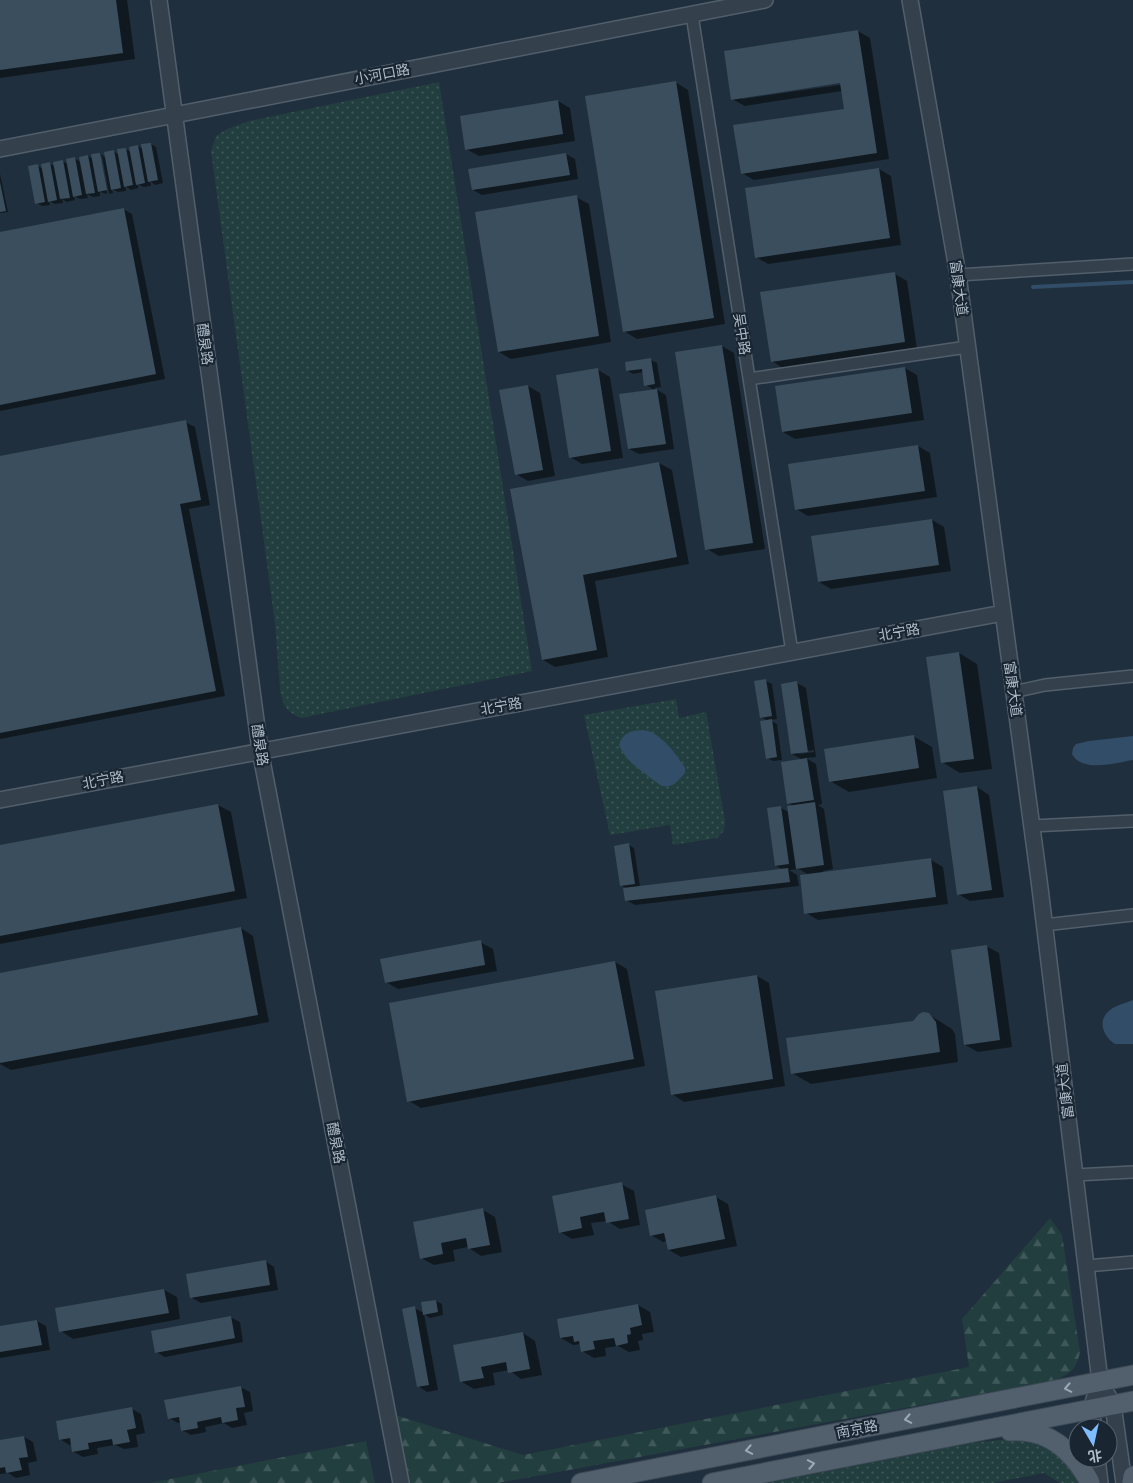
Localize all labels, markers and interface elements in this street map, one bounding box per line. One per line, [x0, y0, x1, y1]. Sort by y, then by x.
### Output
street label: 小河口路 [353, 61, 411, 88]
street label: 富康大道 [946, 259, 971, 317]
street label: 吴中路 [730, 312, 753, 356]
street label: 醴泉路 [193, 322, 216, 366]
street label: 北宁路 [877, 620, 921, 645]
street label: 富康大道 [1000, 660, 1025, 718]
street label: 北宁路 [479, 694, 523, 719]
street label: 醴泉路 [248, 723, 271, 767]
street label: 北宁路 [81, 768, 125, 793]
street label: 富康大道 [1054, 1062, 1077, 1120]
street label: 醴泉路 [323, 1121, 348, 1165]
one-way arrow [1063, 1382, 1072, 1392]
one-way arrow [904, 1413, 913, 1424]
street label: 南京路 [835, 1417, 879, 1442]
north arrow [1068, 1418, 1118, 1468]
one-way arrow [745, 1444, 753, 1455]
text: 北 [1087, 1446, 1103, 1465]
one-way arrow [807, 1459, 816, 1469]

